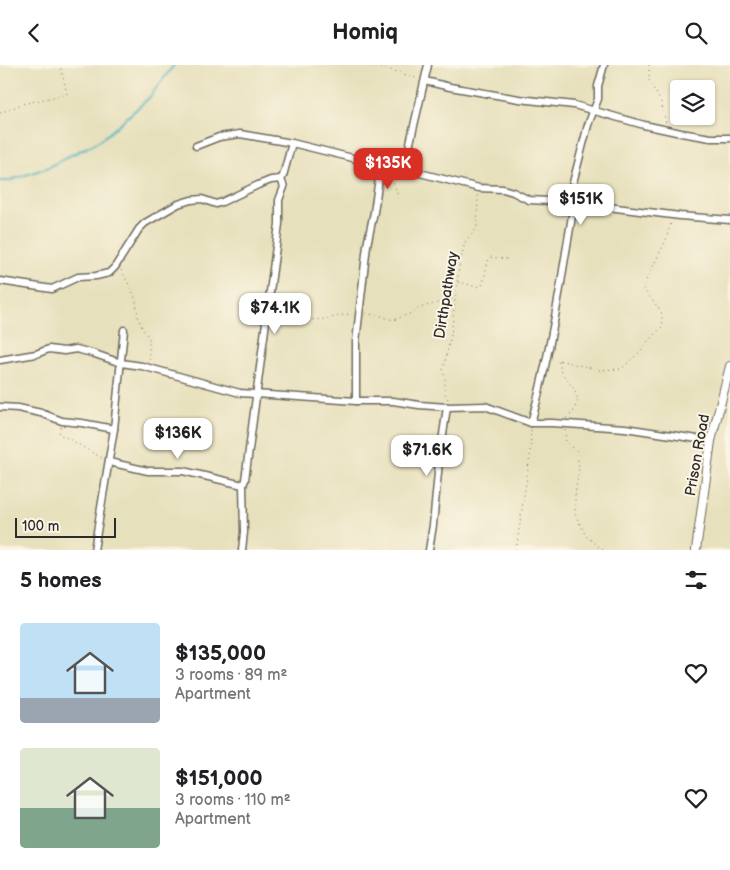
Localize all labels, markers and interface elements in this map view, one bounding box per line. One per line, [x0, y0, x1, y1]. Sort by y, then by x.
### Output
icon: back [20, 19, 48, 47]
text: Homiq [332, 19, 398, 46]
icon: search [682, 19, 710, 47]
map controls [670, 80, 715, 125]
button: layers [670, 80, 715, 125]
pin: $135K [353, 147, 423, 190]
text: $135K [365, 154, 411, 173]
pin: $151K [546, 184, 616, 226]
text: $151K [559, 190, 603, 209]
street label: Dirthpathway [430, 250, 463, 340]
pin: $74.1K [234, 293, 316, 335]
text: $74.1K [250, 299, 300, 318]
street label: Prison Road [681, 413, 714, 498]
pin: $136K [143, 417, 213, 460]
text: $136K [154, 424, 202, 443]
pin: $71.6K [386, 435, 468, 477]
text: $71.6K [402, 441, 452, 460]
scale bar [15, 515, 116, 538]
text: 100 m [22, 518, 59, 535]
icon: filters [682, 566, 710, 594]
text: 5 homes [20, 568, 102, 593]
text: $135,000 [175, 641, 266, 666]
icon: home [60, 643, 120, 703]
icon: heart [682, 659, 710, 687]
text: 3 rooms · 89 m² [175, 666, 287, 685]
text: Apartment [175, 685, 251, 704]
text: $151,000 [175, 766, 263, 791]
icon: home [60, 768, 120, 828]
icon: heart [682, 784, 710, 812]
text: 3 rooms · 110 m² [175, 791, 291, 810]
text: Apartment [175, 810, 251, 829]

